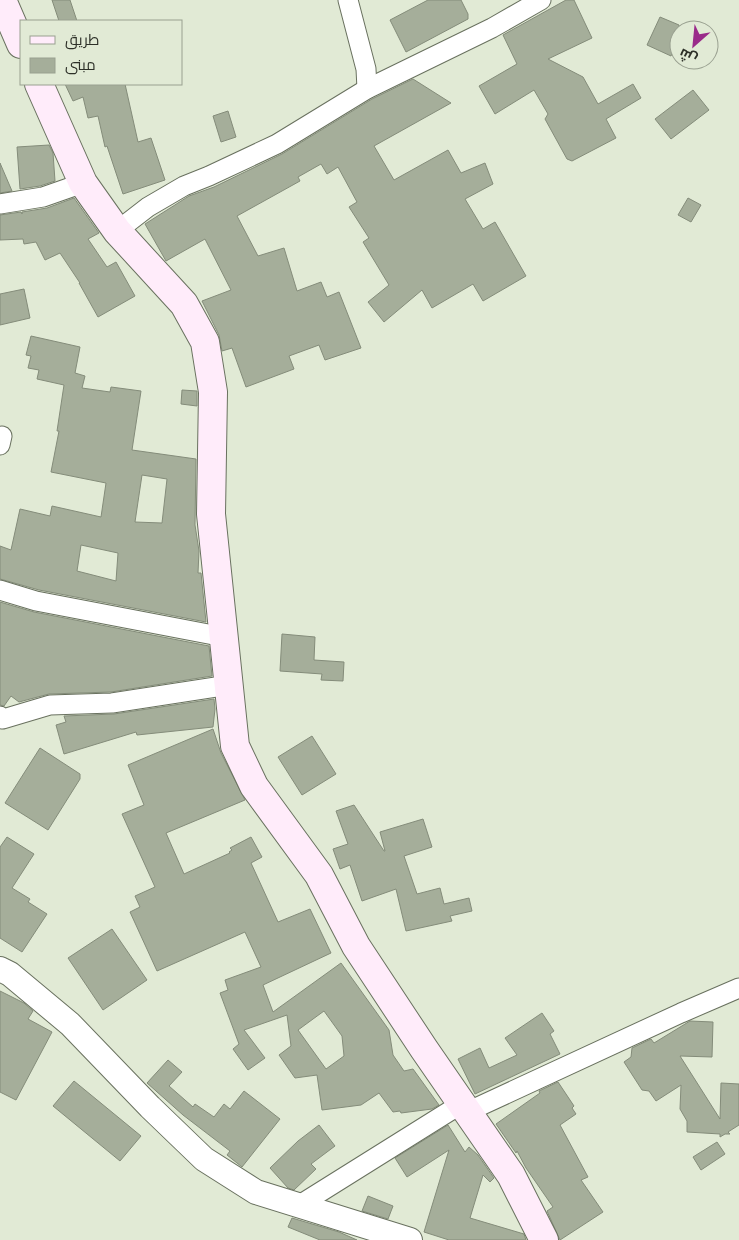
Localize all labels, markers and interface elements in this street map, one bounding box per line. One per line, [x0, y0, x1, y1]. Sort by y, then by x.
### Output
legend [20, 20, 182, 85]
north arrow [669, 20, 719, 70]
text: طريق [65, 30, 99, 50]
text: ش [676, 44, 700, 69]
text: مبنى [65, 55, 96, 75]

